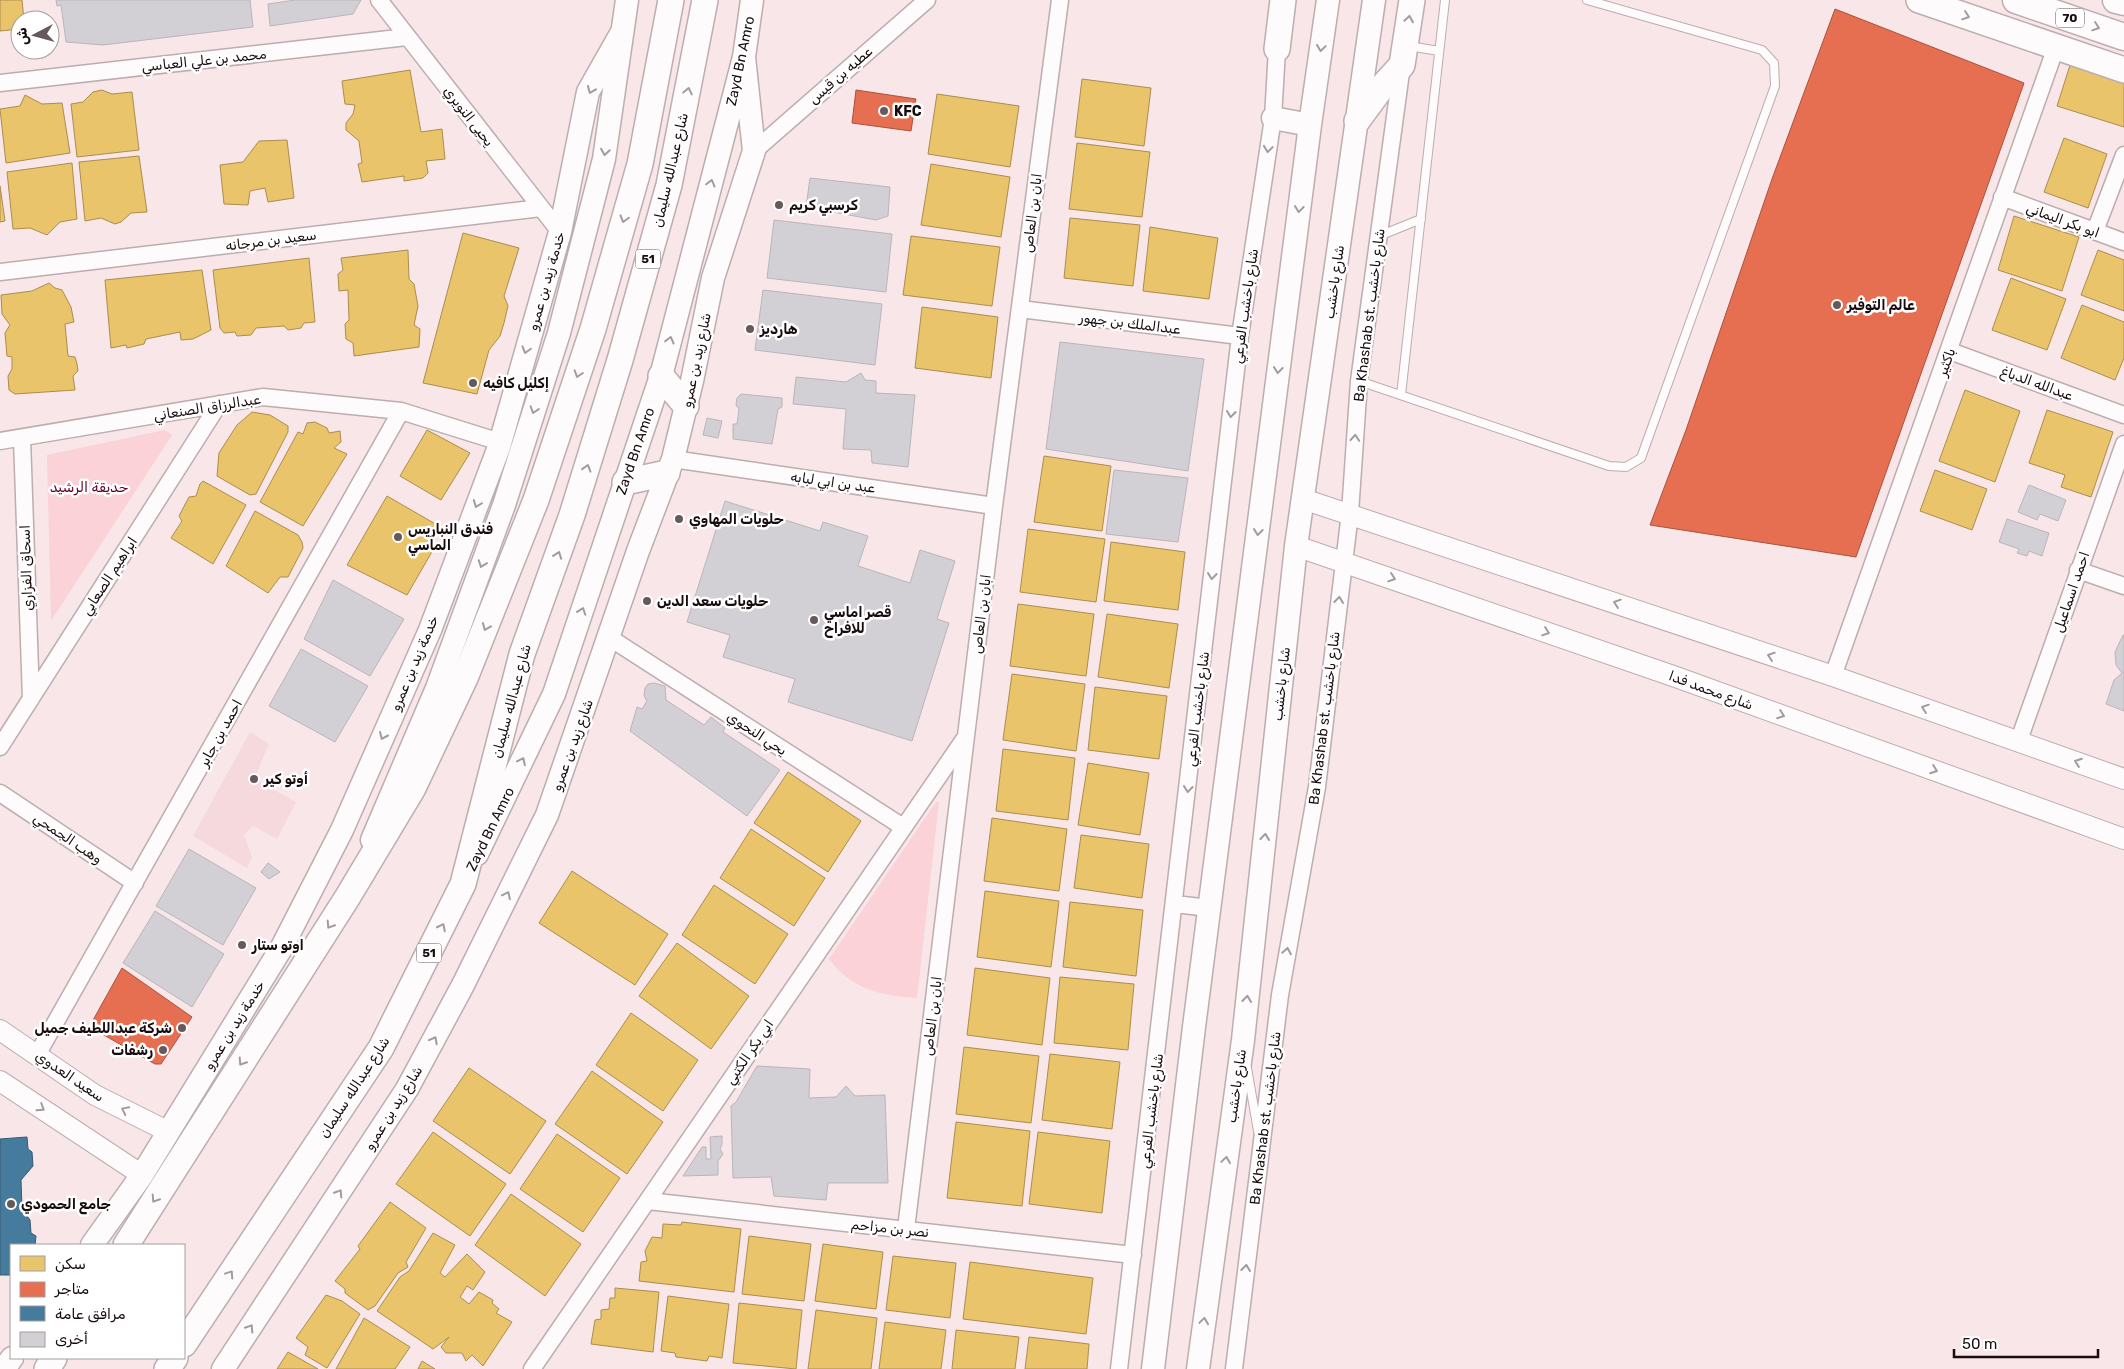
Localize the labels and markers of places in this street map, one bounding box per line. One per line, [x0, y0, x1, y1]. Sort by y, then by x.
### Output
place label: KFC [894, 103, 922, 120]
marker: KFC [878, 105, 890, 117]
place label: كرسبي كريم [789, 197, 858, 216]
marker: كرسبي كريم [773, 199, 785, 211]
place label: عالم التوفير [1846, 297, 1915, 314]
marker: عالم التوفير [1831, 299, 1843, 311]
place label: هارديز [759, 321, 798, 338]
marker: هارديز [744, 323, 756, 335]
place label: إكليل كافيه [483, 375, 549, 393]
marker: إكليل كافيه [467, 377, 479, 389]
place label: حلويات المهاوي [689, 511, 784, 529]
marker: حلويات المهاوي [673, 513, 685, 525]
place label: فندق النباريس الماسي [408, 521, 493, 556]
marker: فندق النباريس الماسي [392, 531, 404, 543]
place label: حلويات سعد الدين [657, 593, 768, 610]
marker: حلويات سعد الدين [641, 595, 653, 607]
place label: قصر اماسي للافراح [824, 604, 891, 638]
marker: قصر اماسي للافراح [808, 614, 820, 626]
place label: أوتو كير [263, 771, 308, 788]
marker: أوتو كير [248, 773, 260, 785]
place label: اوتو ستار [251, 937, 304, 954]
marker: اوتو ستار [236, 939, 248, 951]
place label: شركة عبداللطيف جميل [34, 1020, 172, 1037]
marker: شركة عبداللطيف جميل [176, 1022, 188, 1034]
place label: رشفات [111, 1042, 153, 1059]
marker: رشفات [157, 1044, 169, 1056]
place label: جامع الحمودي [21, 1196, 111, 1215]
marker: جامع الحمودي [5, 1198, 17, 1210]

